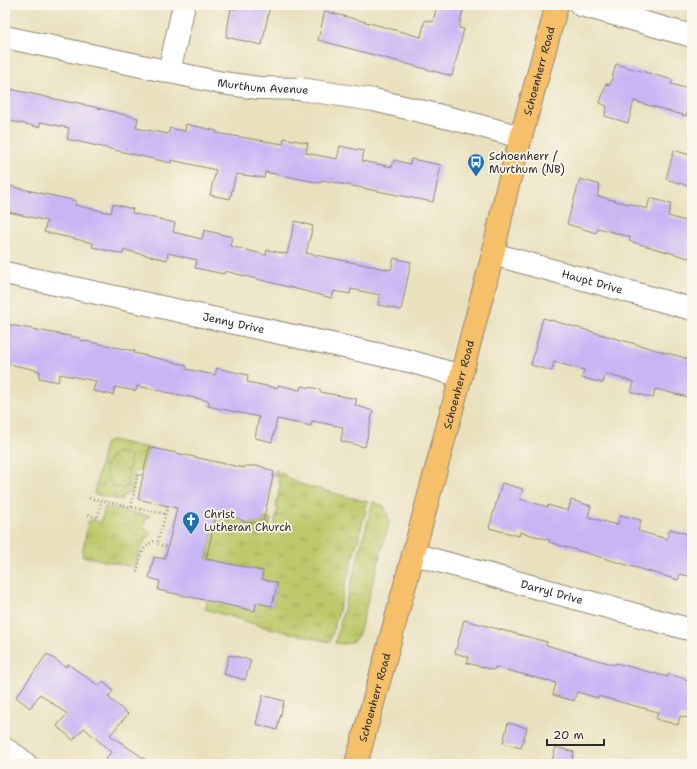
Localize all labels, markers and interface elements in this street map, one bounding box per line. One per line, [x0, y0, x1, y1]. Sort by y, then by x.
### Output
street label: Schoenherr Road [520, 25, 559, 117]
street label: Murthum Avenue [216, 75, 309, 98]
place label: Schoenherr / Murthum (NB) [489, 149, 565, 177]
bus stop icon: Schoenherr / Murthum (NB) [466, 152, 486, 177]
street label: Haupt Drive [560, 266, 624, 298]
street label: Jenny Drive [201, 309, 266, 337]
street label: Schoenherr Road [440, 338, 478, 431]
place label: Christ Lutheran Church [204, 507, 292, 535]
church icon: Christ Lutheran Church [181, 510, 201, 535]
street label: Darryl Drive [519, 577, 585, 608]
street label: Schoenherr Road [355, 651, 394, 744]
scale bar [547, 721, 604, 747]
text: 20 m [553, 727, 584, 743]

